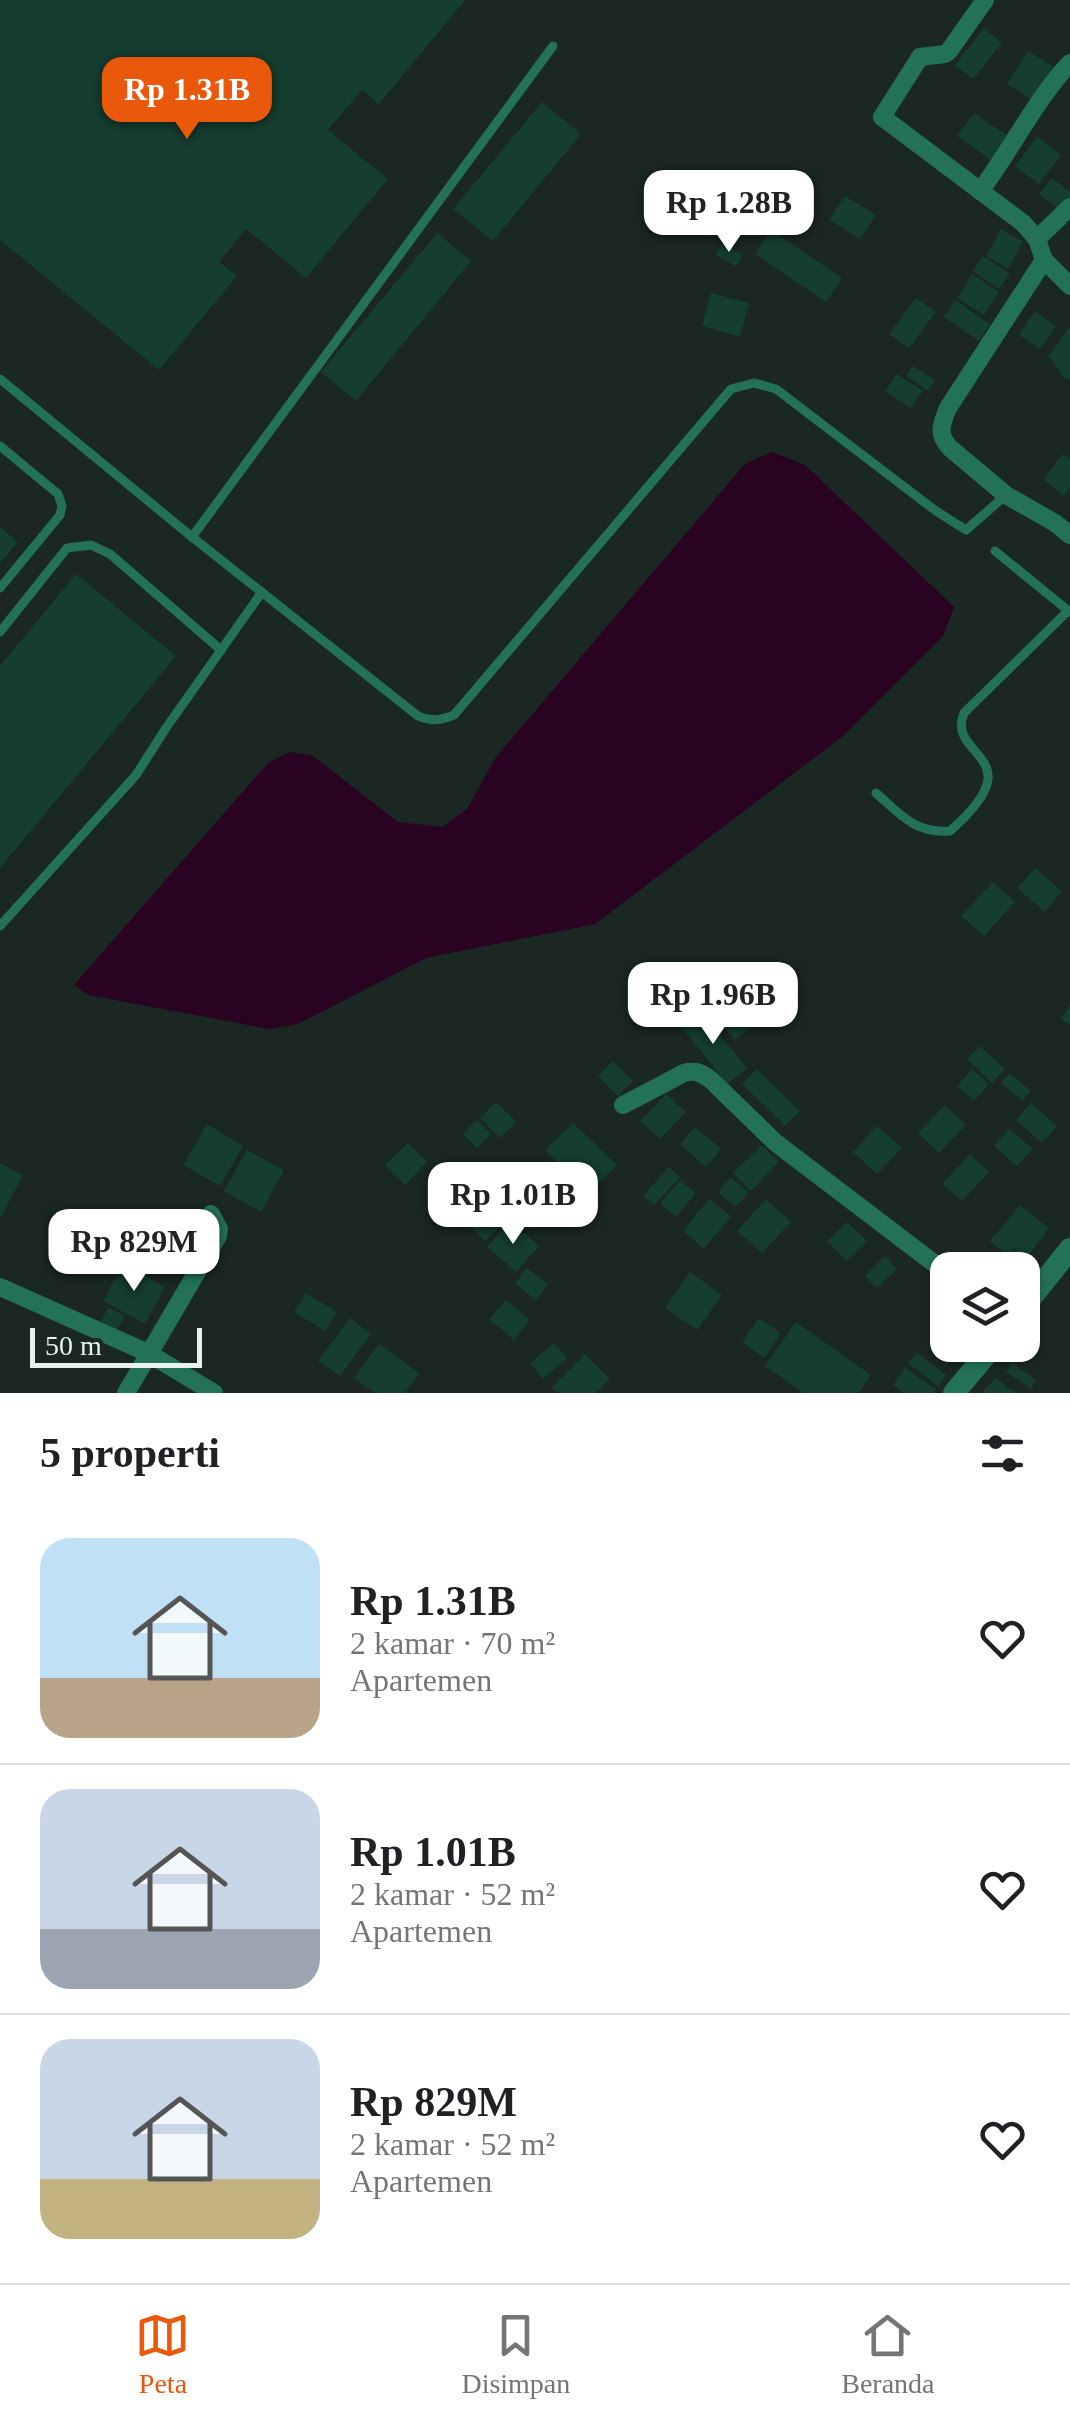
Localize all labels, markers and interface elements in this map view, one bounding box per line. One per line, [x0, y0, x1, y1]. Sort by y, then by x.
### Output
pin: Rp 1.31B [84, 57, 290, 142]
text: Rp 1.31B [124, 71, 250, 107]
pin: Rp 1.28B [626, 170, 832, 255]
text: Rp 1.28B [666, 184, 792, 220]
pin: Rp 1.96B [610, 962, 816, 1047]
text: Rp 1.96B [650, 976, 776, 1012]
pin: Rp 1.01B [410, 1162, 616, 1247]
text: Rp 1.01B [450, 1176, 576, 1212]
pin: Rp 829M [42, 1209, 226, 1294]
text: Rp 829M [70, 1223, 198, 1259]
map controls [930, 1252, 1040, 1362]
button: layers [930, 1252, 1040, 1362]
scale bar [30, 1323, 202, 1368]
text: 50 m [45, 1330, 102, 1361]
icon: filters [975, 1426, 1030, 1481]
text: 5 properti [40, 1430, 220, 1476]
icon: home [120, 1578, 240, 1698]
text: Rp 1.31B [350, 1578, 516, 1624]
icon: heart [975, 1611, 1030, 1666]
text: 2 kamar · 70 m² [350, 1625, 555, 1661]
text: Apartemen [350, 1662, 492, 1698]
icon: home [120, 1829, 240, 1949]
text: Rp 1.01B [350, 1829, 516, 1875]
icon: heart [975, 1862, 1030, 1917]
text: 2 kamar · 52 m² [350, 1876, 555, 1912]
text: Apartemen [350, 1913, 492, 1949]
icon: home [120, 2079, 240, 2199]
text: Rp 829M [350, 2079, 517, 2125]
icon: heart [975, 2112, 1030, 2167]
text: 2 kamar · 52 m² [350, 2126, 555, 2162]
text: Apartemen [350, 2163, 492, 2199]
tab: Peta [135, 2308, 190, 2400]
tab: Disimpan [461, 2308, 570, 2400]
tab: Beranda [841, 2308, 935, 2400]

